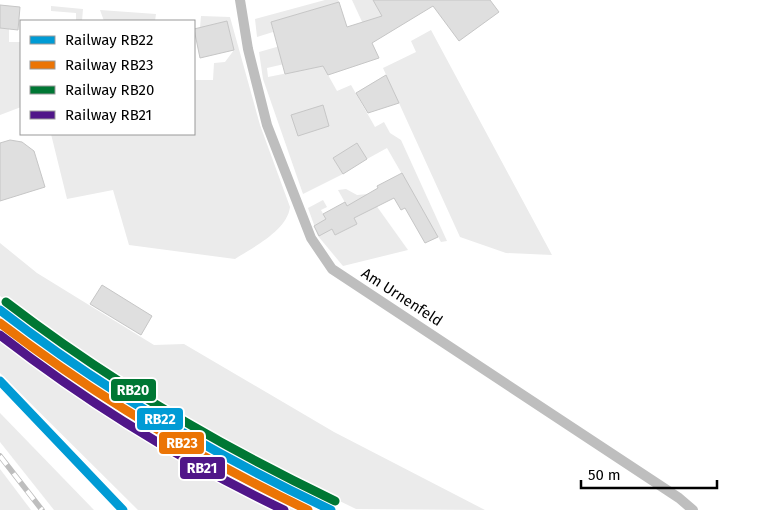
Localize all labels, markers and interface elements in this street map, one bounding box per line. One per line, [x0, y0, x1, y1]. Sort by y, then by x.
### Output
legend [20, 20, 195, 135]
text: Railway RB22 [65, 31, 153, 49]
text: Railway RB23 [65, 56, 153, 74]
text: Railway RB20 [65, 81, 154, 99]
text: Railway RB21 [65, 106, 152, 124]
street label: Am Urnenfeld [358, 264, 446, 330]
line badge: RB20 [110, 378, 157, 402]
text: RB20 [117, 382, 149, 399]
line badge: RB22 [136, 407, 184, 431]
text: RB22 [144, 411, 176, 428]
line badge: RB23 [158, 431, 205, 455]
text: RB23 [166, 435, 198, 452]
line badge: RB21 [179, 456, 226, 480]
scale bar [581, 458, 717, 490]
text: RB21 [187, 460, 217, 477]
text: 50 m [588, 466, 621, 484]

